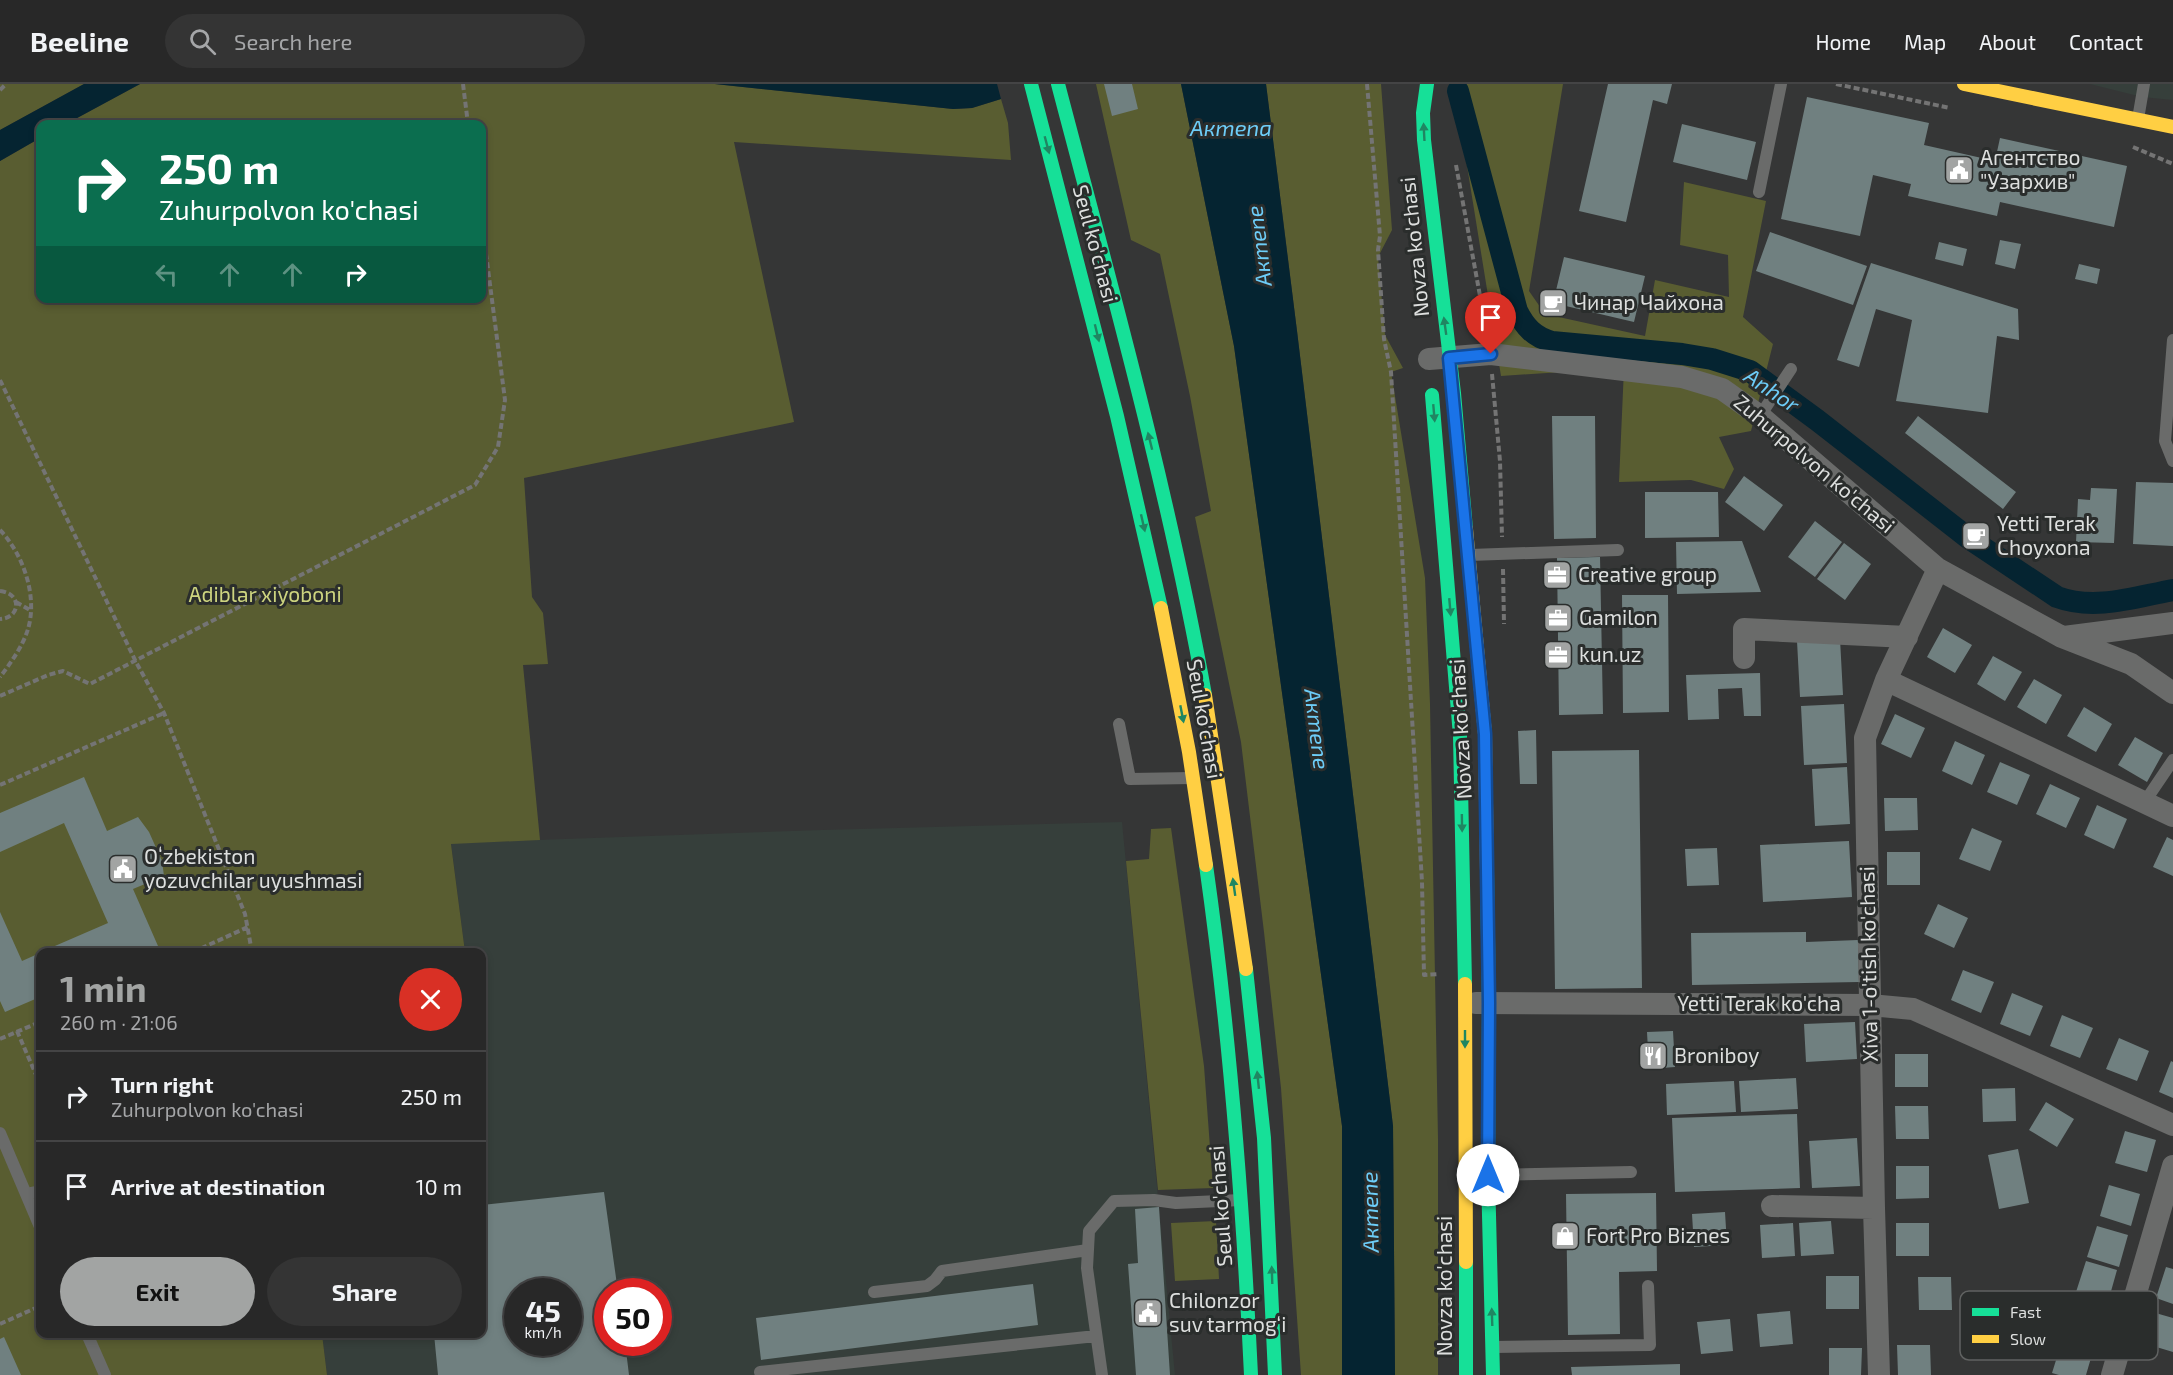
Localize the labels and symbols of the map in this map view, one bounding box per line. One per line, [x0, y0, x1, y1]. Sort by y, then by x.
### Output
water label: Актепа [1189, 114, 1272, 140]
one-way arrow [1419, 122, 1429, 141]
one-way arrow [1043, 136, 1052, 154]
place label: Агентство "Узархив" [1980, 144, 2081, 193]
public building icon: Агентство "Узархив" [1943, 154, 1975, 186]
street label: Novza ko'chasi [1394, 176, 1433, 318]
street label: Seul ko'chasi [1069, 182, 1124, 305]
water label: Актепе [1240, 204, 1276, 289]
cafe icon: Чинар Чайхона [1537, 287, 1569, 319]
place label: Чинар Чайхона [1574, 289, 1724, 314]
pin [1465, 292, 1516, 354]
one-way arrow [1440, 316, 1449, 335]
one-way arrow [1092, 324, 1102, 343]
water label: Anhor [1739, 361, 1806, 417]
street label: Zuhurpolvon ko'chasi [1730, 388, 1900, 537]
one-way arrow [1429, 404, 1439, 423]
one-way arrow [1144, 432, 1154, 450]
place label: Yetti Terak Choyxona [1997, 510, 2096, 559]
one-way arrow [1139, 514, 1148, 533]
cafe icon: Yetti Terak Choyxona [1960, 520, 1992, 552]
office icon: Creative group [1541, 559, 1573, 591]
place label: Creative group [1578, 561, 1717, 586]
park label: Adiblar xiyoboni [188, 581, 342, 606]
one-way arrow [1445, 598, 1454, 617]
office icon: Gamilon [1542, 602, 1574, 634]
place label: Gamilon [1579, 604, 1658, 629]
office icon: kun.uz [1542, 639, 1574, 671]
place label: kun.uz [1579, 641, 1641, 666]
street label: Seul ko'chasi [1183, 657, 1228, 781]
street label: Novza ko'chasi [1443, 658, 1476, 800]
water label: Актепе [1300, 686, 1336, 771]
one-way arrow [1178, 705, 1187, 724]
one-way arrow [1457, 813, 1467, 832]
place label: Oʻzbekiston yozuvchilar uyushmasi [144, 843, 362, 892]
public building icon: Oʻzbekiston yozuvchilar uyushmasi [107, 853, 139, 885]
street label: Xiva 1-o'tish ko'chasi [1853, 866, 1882, 1062]
one-way arrow [1229, 877, 1239, 896]
street label: Yetti Terak ko'cha [1677, 990, 1841, 1015]
one-way arrow [1460, 1029, 1470, 1048]
restaurant icon: Broniboy [1637, 1040, 1669, 1072]
place label: Broniboy [1674, 1042, 1759, 1067]
one-way arrow [1253, 1071, 1263, 1090]
position arrow [1456, 1143, 1520, 1207]
street label: Seul ko'chasi [1203, 1145, 1236, 1267]
water label: Актепе [1355, 1171, 1383, 1254]
street label: Novza ko'chasi [1431, 1216, 1456, 1356]
shop icon: Fort Pro Biznes [1549, 1220, 1581, 1252]
place label: Fort Pro Biznes [1586, 1222, 1730, 1247]
one-way arrow [1267, 1265, 1276, 1284]
speed limit sign: 50 [594, 1278, 672, 1356]
place label: Chilonzor suv tarmog‘i [1169, 1287, 1286, 1336]
legend [1960, 1291, 2158, 1360]
public building icon: Chilonzor suv tarmog‘i [1132, 1297, 1164, 1329]
text: Fast [2010, 1302, 2041, 1321]
one-way arrow [1487, 1307, 1496, 1326]
text: Slow [2010, 1329, 2046, 1348]

